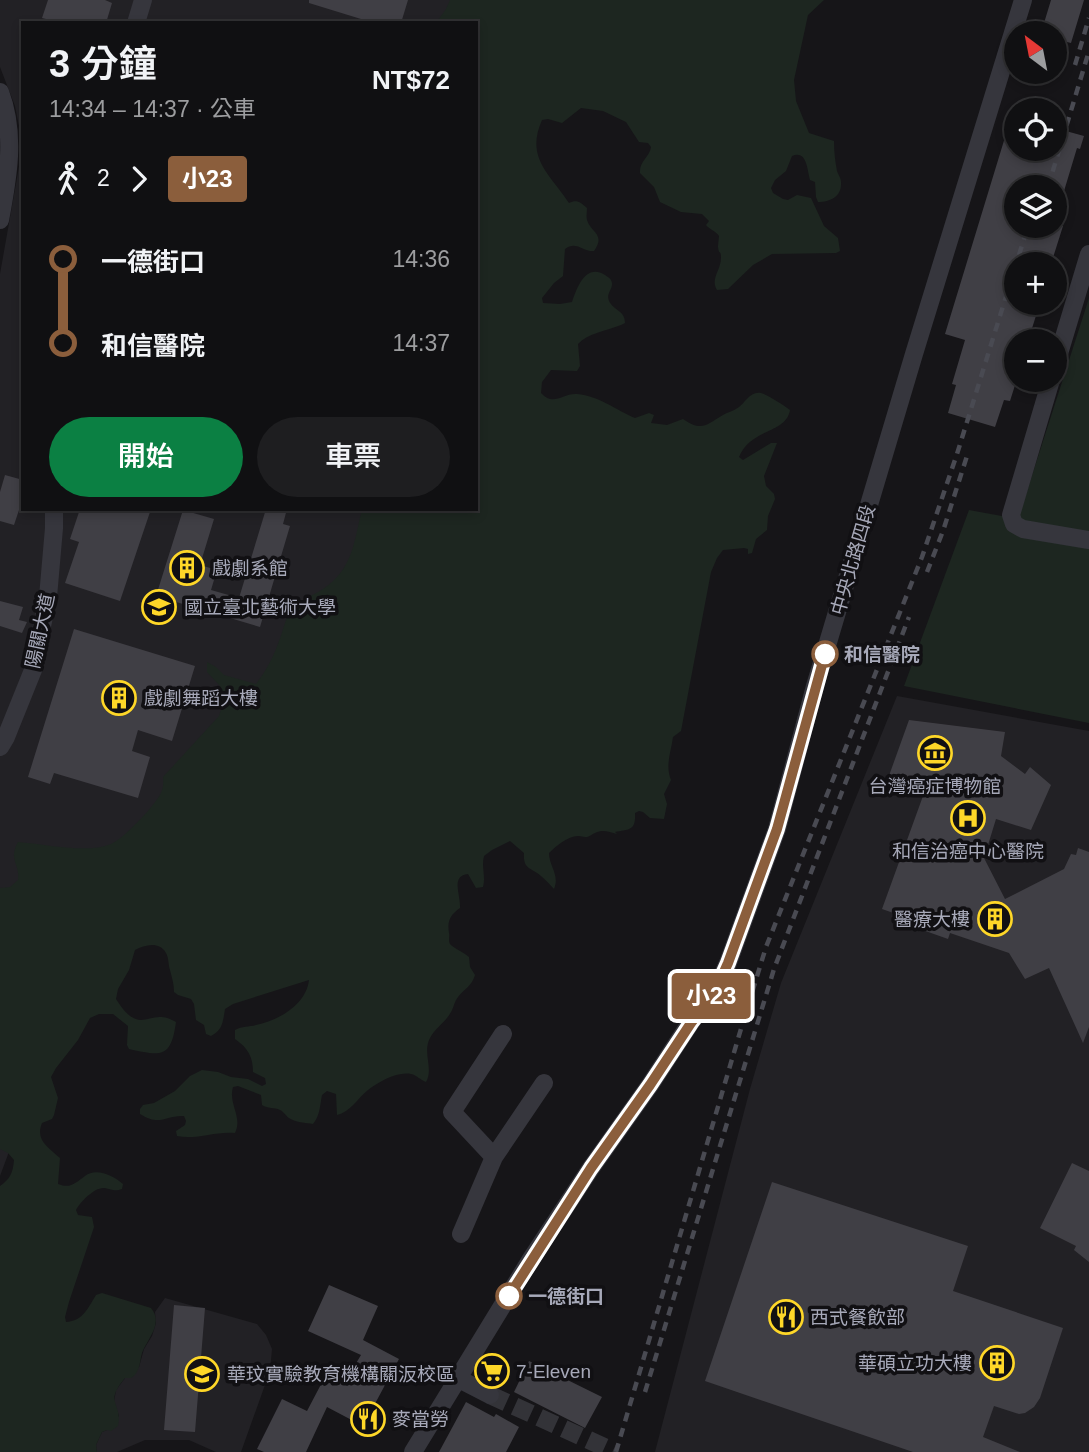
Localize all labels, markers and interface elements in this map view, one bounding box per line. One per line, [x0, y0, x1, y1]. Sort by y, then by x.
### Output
north arrow [1004, 21, 1068, 84]
map controls [1004, 21, 1067, 392]
text: 3 分鐘 [49, 43, 157, 85]
text: NT$72 [372, 65, 450, 95]
text: 14:34 – 14:37 · 公車 [49, 96, 256, 122]
button: locate [1004, 98, 1067, 161]
icon: walk [49, 160, 87, 198]
icon: forward [120, 160, 158, 198]
text: 2 [97, 165, 110, 191]
text: 小23 [182, 165, 233, 192]
button: layers [1004, 175, 1067, 238]
text: 14:36 [392, 246, 450, 272]
text: 一德街口 [101, 247, 205, 277]
button: + [1004, 252, 1067, 315]
button: − [1004, 329, 1067, 392]
text: 14:37 [392, 330, 450, 356]
text: 和信醫院 [101, 331, 205, 361]
button: 開始 [49, 417, 243, 497]
button: 車票 [257, 417, 450, 497]
street label: 中央北路四段 [827, 502, 879, 618]
building icon: 戲劇系館 [168, 549, 206, 587]
place label: 戲劇系館 [212, 558, 288, 579]
school or university icon: 國立臺北藝術大學 [140, 588, 178, 626]
street label: 陽關大道 [22, 592, 58, 670]
place label: 國立臺北藝術大學 [184, 597, 336, 618]
marker: 和信醫院 [812, 641, 838, 667]
place label: 和信醫院 [844, 644, 920, 665]
building icon: 戲劇舞蹈大樓 [100, 679, 138, 717]
place label: 戲劇舞蹈大樓 [144, 688, 258, 709]
museum icon: 台灣癌症博物館 [916, 734, 954, 772]
place label: 台灣癌症博物館 [868, 776, 1002, 797]
hospital icon: 和信治癌中心醫院 [949, 799, 987, 837]
place label: 和信治癌中心醫院 [892, 841, 1044, 862]
building icon: 醫療大樓 [976, 900, 1014, 938]
place label: 醫療大樓 [894, 909, 970, 930]
line badge: 小23 [671, 973, 751, 1019]
text: 小23 [686, 982, 736, 1009]
marker: 一德街口 [496, 1283, 522, 1309]
place label: 一德街口 [528, 1286, 604, 1307]
restaurant icon: 西式餐飲部 [767, 1298, 805, 1336]
place label: 西式餐飲部 [810, 1307, 905, 1328]
building icon: 華碩立功大樓 [978, 1344, 1016, 1382]
supermarket icon: 7-Eleven [473, 1352, 511, 1390]
place label: 華碩立功大樓 [858, 1353, 972, 1374]
school or university icon: 華玟實驗教育機構關汳校區 [183, 1355, 221, 1393]
place label: 7-Eleven [516, 1361, 591, 1382]
place label: 華玟實驗教育機構關汳校區 [227, 1364, 455, 1385]
restaurant icon: 麥當勞 [349, 1400, 387, 1438]
place label: 麥當勞 [392, 1409, 449, 1430]

